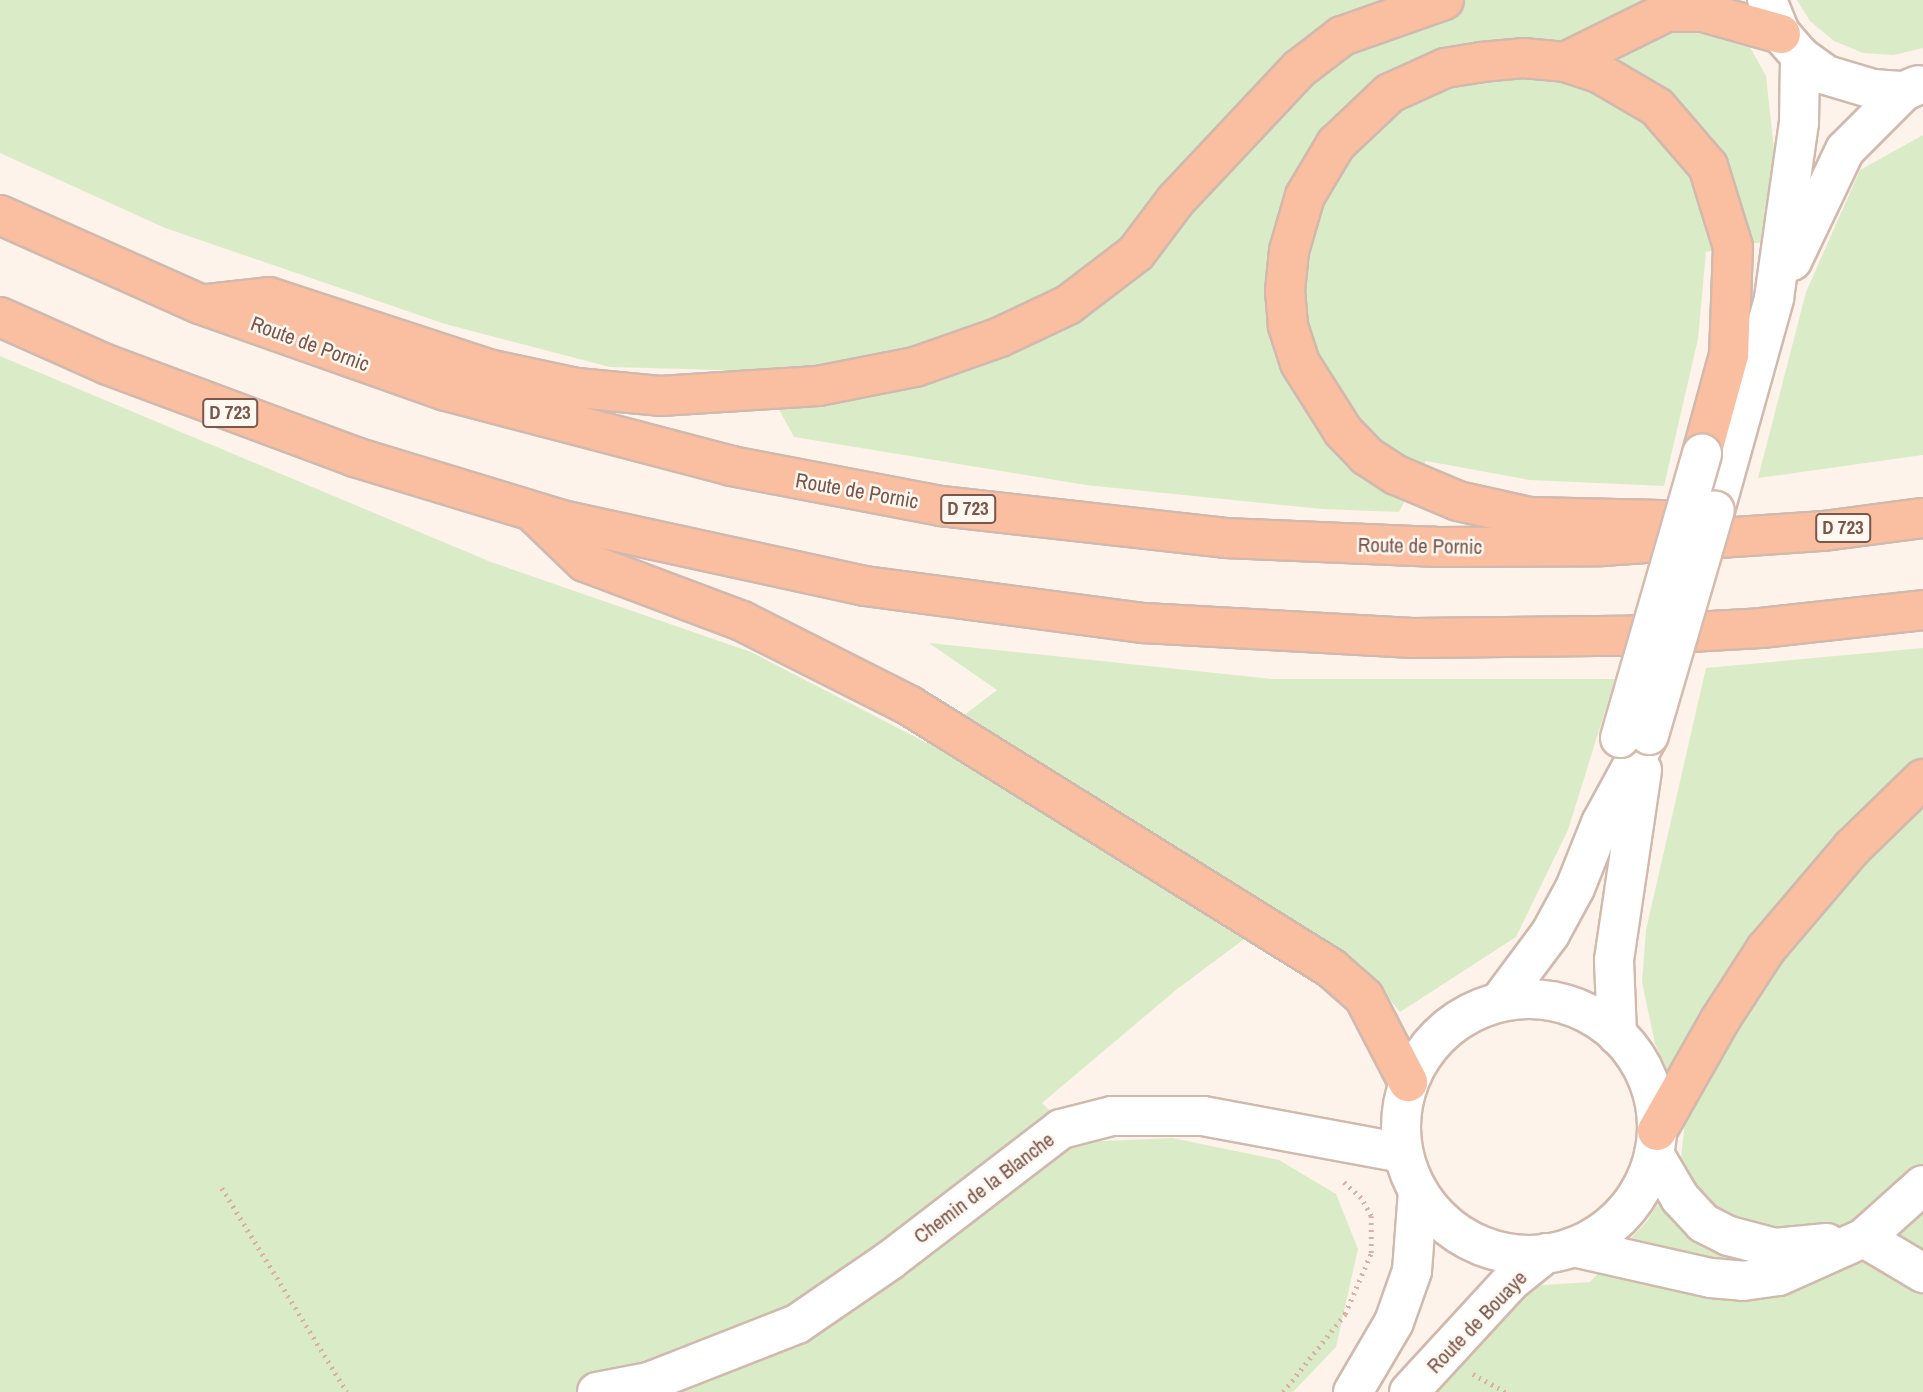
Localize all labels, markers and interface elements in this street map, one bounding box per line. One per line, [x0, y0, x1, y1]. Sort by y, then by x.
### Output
street label: Route de Pornic [247, 311, 373, 377]
road number: D 723 [202, 398, 258, 428]
street label: Route de Pornic [794, 468, 920, 514]
road number: D 723 [940, 494, 996, 524]
road number: D 723 [1815, 512, 1871, 544]
street label: Route de Pornic [1358, 532, 1482, 560]
street label: Chemin de la Blanche [909, 1127, 1059, 1249]
street label: Route de Bouaye [1422, 1265, 1532, 1379]

